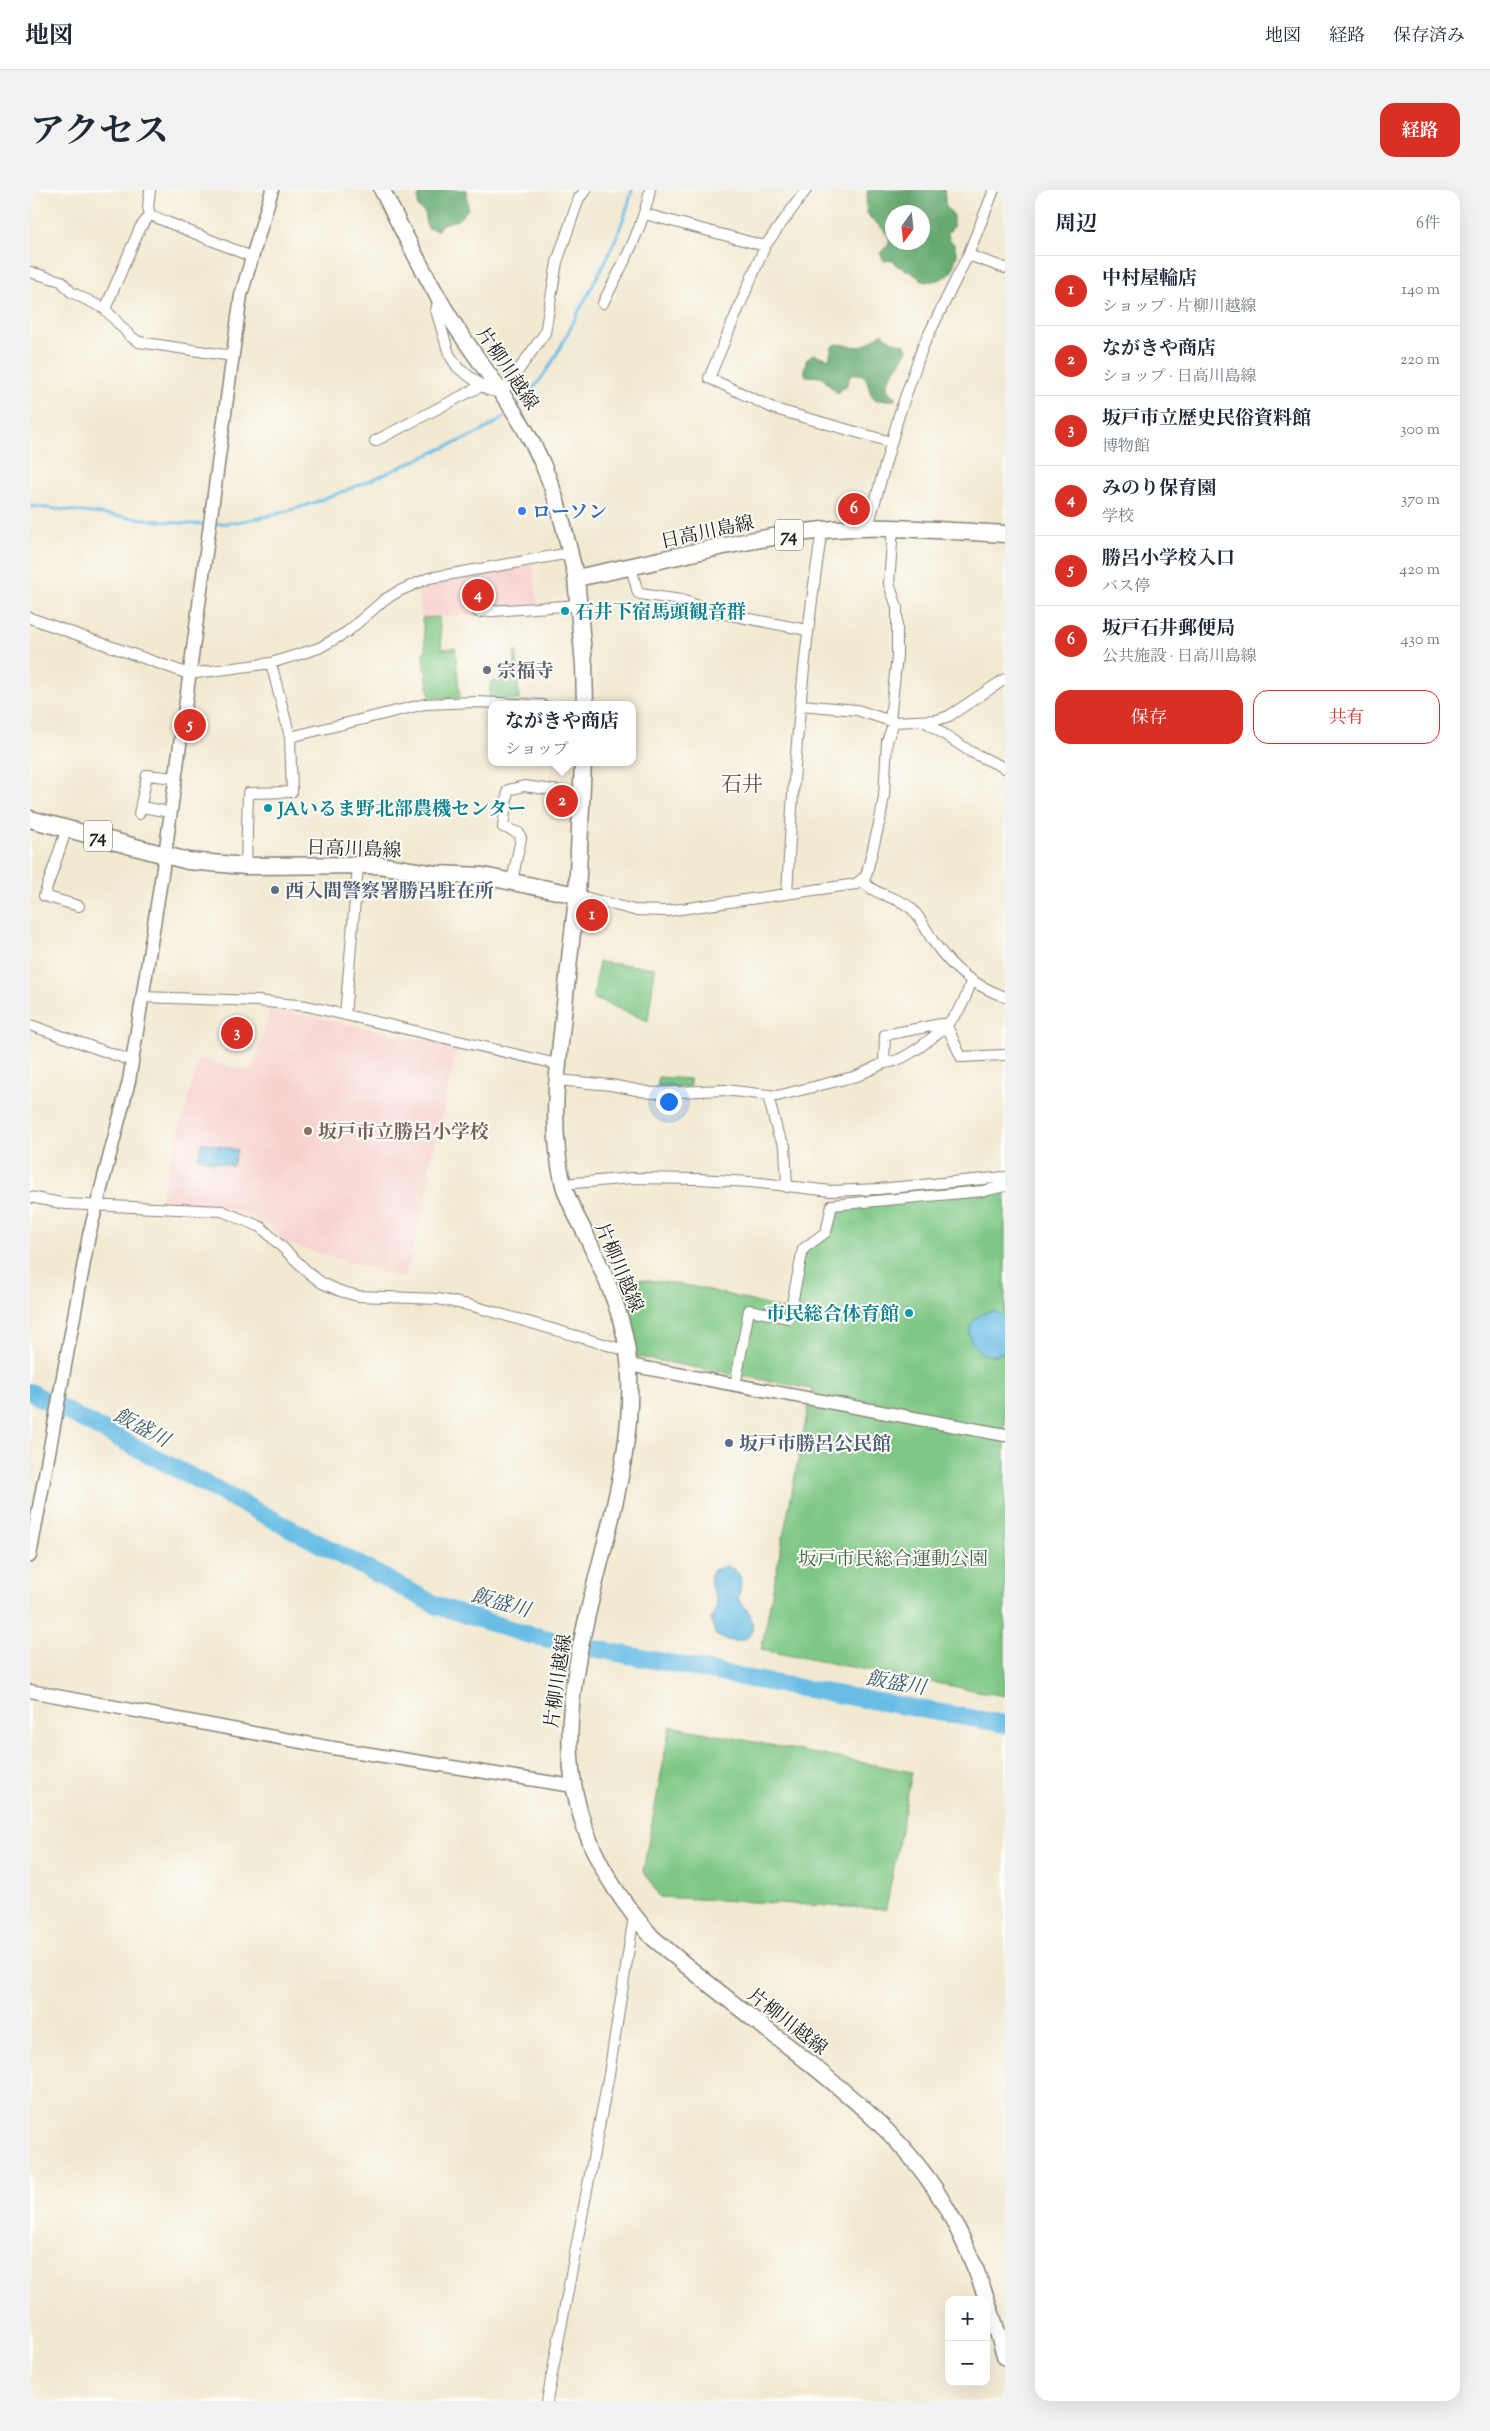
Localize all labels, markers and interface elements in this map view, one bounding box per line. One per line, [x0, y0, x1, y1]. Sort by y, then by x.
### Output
text: 地図 [25, 20, 73, 54]
text: 地図 [1265, 24, 1301, 50]
text: 経路 [1329, 24, 1365, 50]
text: 保存済み [1393, 24, 1465, 50]
button: 経路 [1380, 103, 1460, 157]
text: アクセス [30, 108, 169, 159]
north arrow [885, 205, 930, 250]
text: 周辺 [1055, 210, 1097, 240]
text: 6件 [1416, 213, 1440, 236]
text: 中村屋輪店 [1102, 266, 1197, 293]
text: 1 [1068, 279, 1074, 302]
text: 140 m [1402, 279, 1440, 302]
text: ショップ · 片柳川越線 [1102, 296, 1257, 319]
street label: 片柳川越線 [468, 322, 544, 416]
text: ながきや商店 [1102, 336, 1216, 363]
text: 2 [1067, 349, 1075, 372]
text: 220 m [1400, 349, 1440, 372]
text: ショップ · 日高川島線 [1102, 366, 1257, 389]
text: 坂戸市立歴史民俗資料館 [1102, 406, 1311, 433]
text: 3 [1068, 419, 1074, 442]
text: 300 m [1400, 419, 1440, 442]
text: 博物館 [1102, 436, 1150, 459]
text: みのり保育園 [1102, 476, 1216, 503]
text: 4 [1067, 489, 1075, 512]
text: 370 m [1401, 489, 1440, 512]
pin: 6 [838, 490, 870, 528]
place label: ローソン [532, 500, 607, 527]
marker: ローソン [516, 505, 528, 517]
text: 学校 [1102, 506, 1134, 529]
street label: 日高川島線 [658, 510, 757, 557]
road number: 74 [775, 520, 803, 550]
text: 勝呂小学校入口 [1102, 546, 1235, 573]
text: 5 [1068, 559, 1074, 582]
text: 420 m [1399, 559, 1440, 582]
pin: 4 [462, 576, 494, 614]
text: バス停 [1102, 576, 1150, 599]
place label: 石井下宿馬頭観音群 [575, 600, 746, 627]
marker: 石井下宿馬頭観音群 [559, 605, 571, 617]
text: 坂戸石井郵便局 [1102, 616, 1235, 643]
text: 6 [1067, 629, 1075, 652]
text: 430 m [1401, 629, 1440, 652]
text: 公共施設 · 日高川島線 [1102, 646, 1257, 669]
place label: 宗福寺 [497, 659, 554, 686]
marker: 宗福寺 [481, 664, 493, 676]
button: 保存 [1055, 690, 1243, 744]
button: 共有 [1253, 690, 1440, 744]
popup [488, 701, 636, 766]
pin: 5 [174, 706, 206, 744]
text: ながきや商店 [505, 709, 619, 736]
text: ショップ [505, 739, 569, 762]
district label: 石井 [721, 771, 763, 801]
pin: 2 [546, 782, 578, 820]
place label: JAいるま野北部農機センター [276, 797, 526, 824]
marker: JAいるま野北部農機センター [262, 802, 274, 814]
road number: 74 [84, 820, 112, 851]
street label: 日高川島線 [306, 835, 402, 866]
place label: 西入間警察署勝呂駐在所 [285, 879, 494, 906]
marker: 西入間警察署勝呂駐在所 [269, 884, 281, 896]
pin: 1 [576, 896, 608, 934]
pin: 3 [221, 1014, 253, 1052]
your location [656, 1089, 682, 1115]
place label: 坂戸市立勝呂小学校 [318, 1120, 489, 1147]
marker: 坂戸市立勝呂小学校 [302, 1125, 314, 1137]
street label: 片柳川越線 [587, 1219, 649, 1317]
place label: 市民総合体育館 [766, 1302, 899, 1329]
marker: 市民総合体育館 [903, 1307, 915, 1319]
water label: 飯盛川 [108, 1402, 176, 1457]
place label: 坂戸市勝呂公民館 [739, 1432, 891, 1459]
marker: 坂戸市勝呂公民館 [723, 1437, 735, 1449]
park label: 坂戸市民総合運動公園 [798, 1547, 988, 1574]
water label: 飯盛川 [467, 1582, 535, 1627]
street label: 片柳川越線 [539, 1632, 579, 1730]
water label: 飯盛川 [864, 1665, 930, 1704]
street label: 片柳川越線 [741, 1983, 832, 2063]
map controls [945, 2296, 990, 2386]
button: + [945, 2296, 990, 2341]
button: − [945, 2341, 990, 2386]

